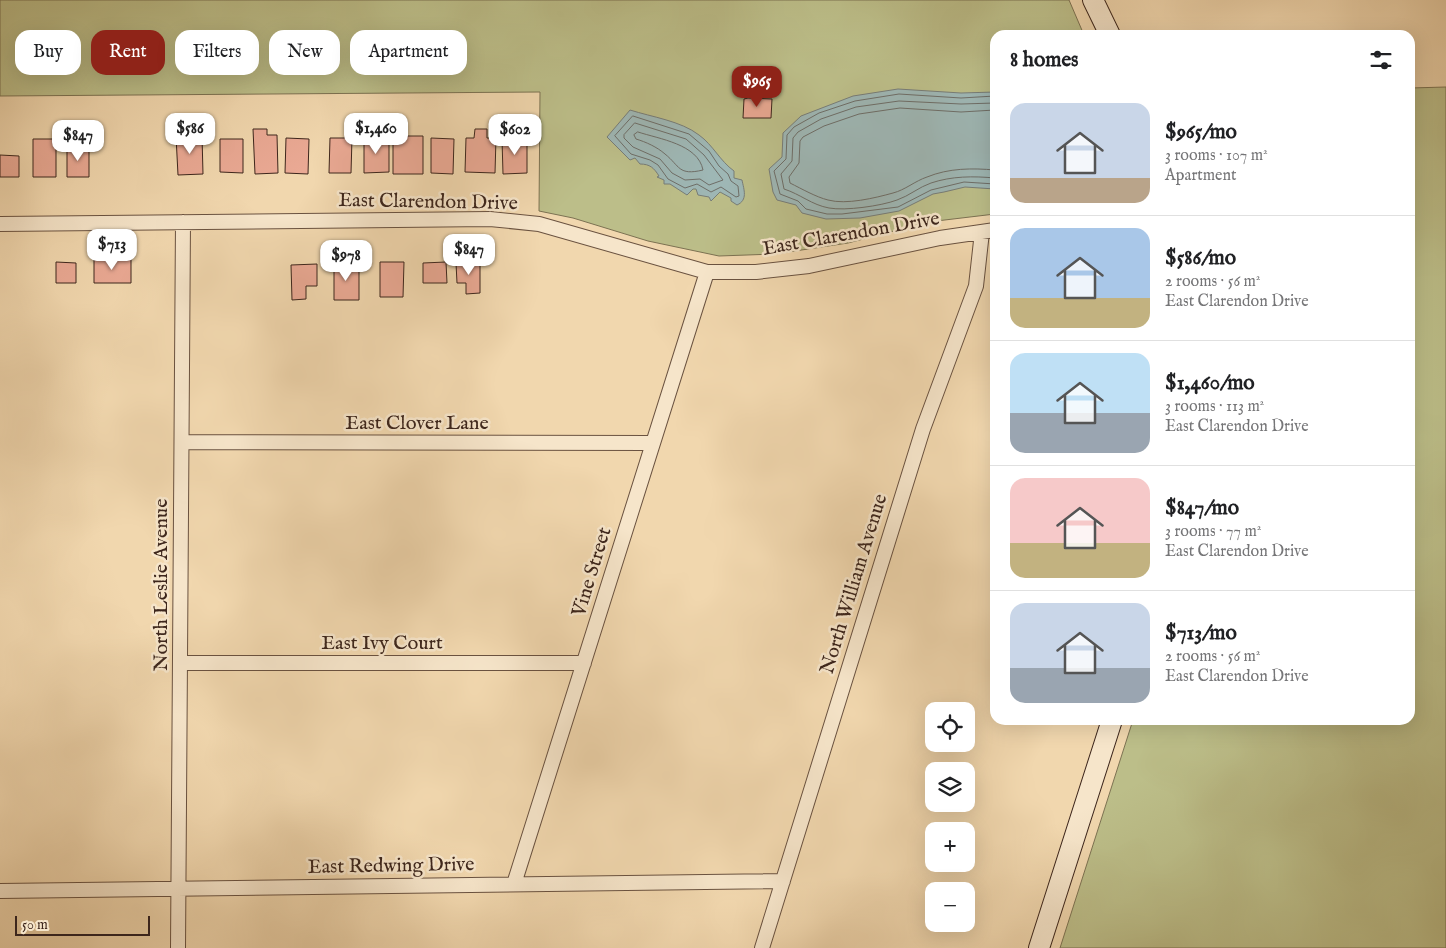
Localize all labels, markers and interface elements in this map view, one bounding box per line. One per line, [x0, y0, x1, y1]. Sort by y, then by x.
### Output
chip: Buy [15, 30, 81, 75]
chip: Rent [91, 30, 165, 75]
chip: Filters [175, 30, 259, 75]
chip: New [269, 30, 340, 75]
chip: Apartment [350, 30, 467, 75]
icon: filters [1367, 46, 1395, 74]
text: 8 homes [1010, 47, 1078, 74]
pin: $965 [727, 66, 787, 108]
text: $965 [743, 72, 771, 92]
pin: $586 [160, 112, 220, 155]
pin: $1,460 [335, 112, 417, 155]
pin: $602 [485, 114, 545, 156]
text: $586 [176, 119, 204, 139]
text: $1,460 [355, 119, 397, 139]
text: $965/mo [1165, 119, 1237, 146]
pin: $847 [48, 120, 108, 162]
text: $602 [500, 120, 530, 140]
icon: home [1050, 123, 1110, 183]
text: $847 [63, 126, 93, 146]
text: 3 rooms · 107 m² [1165, 146, 1268, 166]
text: Apartment [1165, 166, 1236, 186]
street label: East Clarendon Drive [338, 188, 518, 216]
street label: East Clarendon Drive [761, 206, 941, 262]
pin: $713 [82, 228, 142, 271]
pin: $847 [439, 234, 499, 276]
text: $713 [98, 235, 126, 255]
pin: $978 [316, 240, 376, 282]
text: $847 [454, 240, 484, 260]
text: $586/mo [1165, 245, 1236, 272]
text: $978 [331, 246, 361, 266]
icon: home [1050, 248, 1110, 308]
text: 2 rooms · 56 m² [1165, 272, 1260, 292]
text: East Clarendon Drive [1165, 292, 1308, 312]
text: $1,460/mo [1165, 370, 1255, 397]
icon: home [1050, 373, 1110, 433]
text: 3 rooms · 113 m² [1165, 397, 1264, 417]
street label: East Clover Lane [345, 411, 489, 436]
text: East Clarendon Drive [1165, 417, 1308, 437]
street label: North William Avenue [815, 491, 893, 677]
text: $847/mo [1165, 495, 1239, 522]
icon: home [1050, 498, 1110, 558]
street label: North Leslie Avenue [149, 499, 174, 671]
text: 3 rooms · 77 m² [1165, 522, 1261, 542]
street label: Vine Street [566, 524, 617, 621]
text: East Clarendon Drive [1165, 542, 1308, 562]
text: $713/mo [1165, 620, 1237, 647]
icon: home [1050, 623, 1110, 683]
street label: East Ivy Court [321, 631, 443, 656]
text: 2 rooms · 56 m² [1165, 647, 1260, 667]
text: East Clarendon Drive [1165, 667, 1308, 687]
map controls [925, 702, 975, 932]
button: locate [925, 702, 975, 752]
button: layers [925, 762, 975, 812]
button: + [925, 822, 975, 872]
street label: East Redwing Drive [308, 852, 474, 880]
button: − [925, 882, 975, 932]
scale bar [15, 913, 150, 936]
text: 50 m [22, 916, 48, 934]

